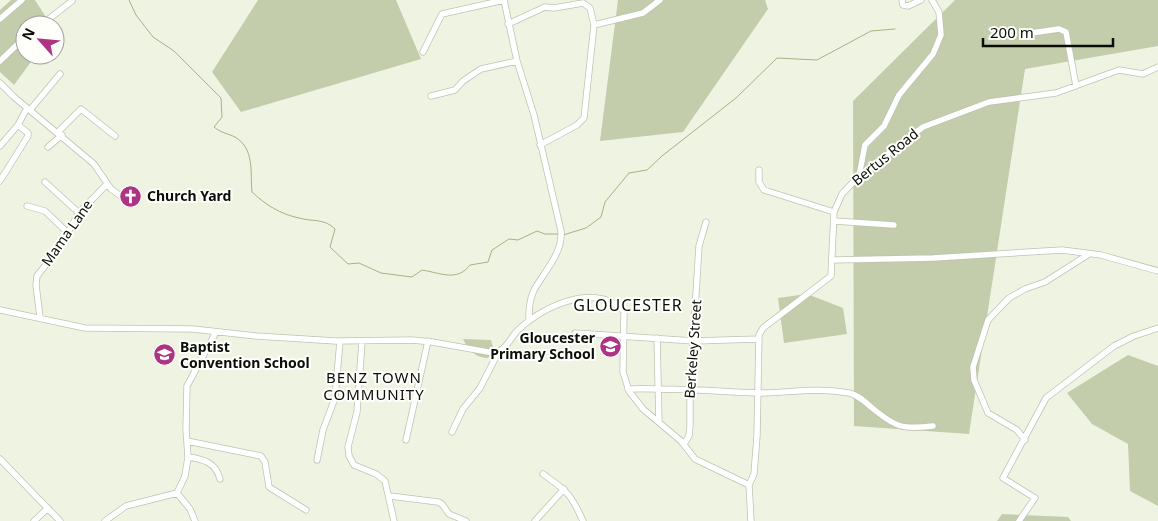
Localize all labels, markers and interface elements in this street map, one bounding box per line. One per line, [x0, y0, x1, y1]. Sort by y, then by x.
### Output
north arrow [15, 15, 65, 65]
scale bar [983, 15, 1113, 47]
text: 200 m [990, 22, 1034, 42]
text: N [17, 24, 39, 43]
street label: Bertus Road [847, 124, 922, 189]
church icon: Church Yard [119, 184, 143, 208]
place label: Church Yard [147, 186, 231, 205]
street label: Mama Lane [37, 196, 96, 270]
district label: GLOUCESTER [573, 294, 683, 316]
street label: Berkeley Street [680, 299, 705, 399]
place label: Gloucester Primary School [490, 328, 596, 363]
school or university icon: Gloucester Primary School [599, 334, 623, 358]
place label: Baptist Convention School [180, 337, 310, 372]
school or university icon: Baptist Convention School [152, 343, 176, 367]
district label: BENZ TOWN COMMUNITY [323, 367, 425, 404]

